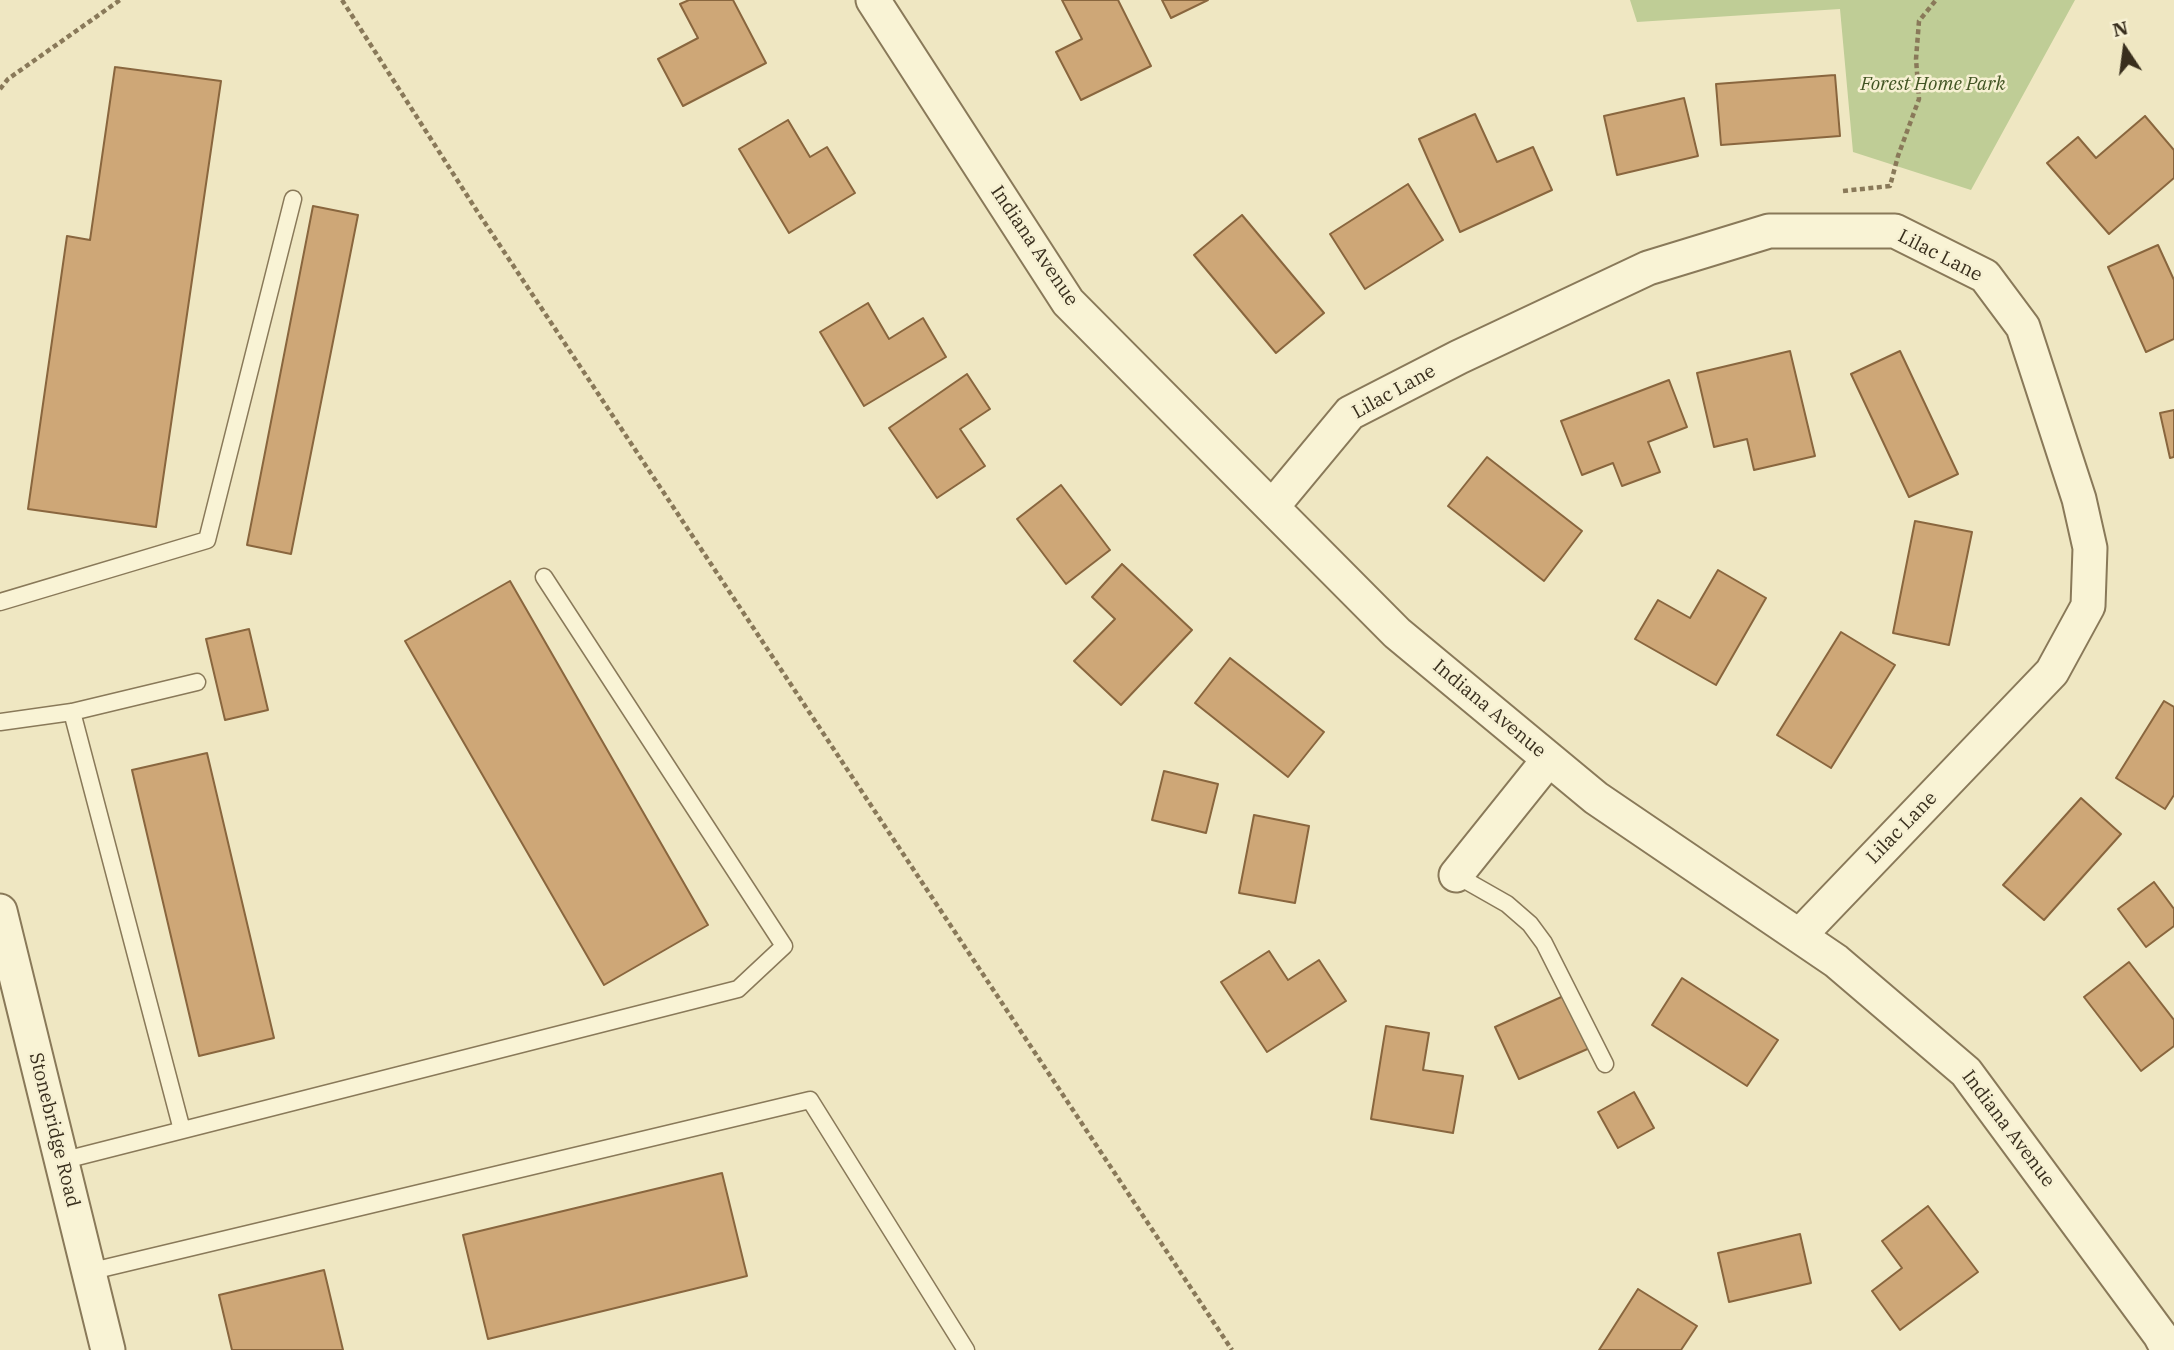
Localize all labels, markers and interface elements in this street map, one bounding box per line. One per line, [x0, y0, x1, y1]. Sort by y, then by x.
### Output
north arrow [2090, 14, 2160, 84]
text: N [2110, 15, 2130, 42]
park label: Forest Home Park [1860, 74, 2006, 96]
street label: Indiana Avenue [985, 181, 1083, 311]
street label: Lilac Lane [1894, 225, 1986, 287]
street label: Lilac Lane [1348, 360, 1440, 424]
street label: Indiana Avenue [1428, 655, 1550, 763]
street label: Lilac Lane [1862, 787, 1942, 869]
street label: Stonebridge Road [24, 1050, 84, 1210]
street label: Indiana Avenue [1957, 1066, 2059, 1192]

